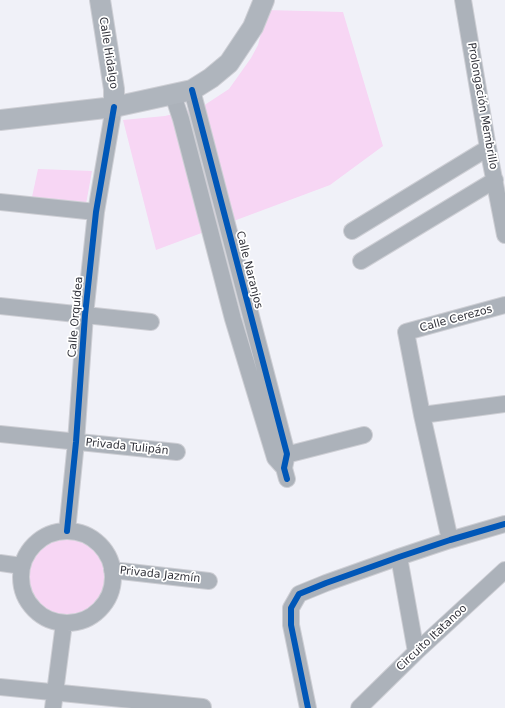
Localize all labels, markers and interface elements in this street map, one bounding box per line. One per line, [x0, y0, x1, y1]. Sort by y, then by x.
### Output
street label: Calle Hidalgo [96, 16, 120, 90]
street label: Prolongación Membrillo [464, 42, 500, 170]
street label: Calle Naranjos [233, 230, 265, 310]
street label: Calle Orquídea [66, 276, 86, 358]
street label: Calle Cerezos [418, 303, 494, 335]
street label: Privada Tulipán [85, 436, 169, 458]
street label: Privada Jazmín [119, 564, 201, 586]
street label: Circuito Itatanoo [394, 602, 470, 674]

